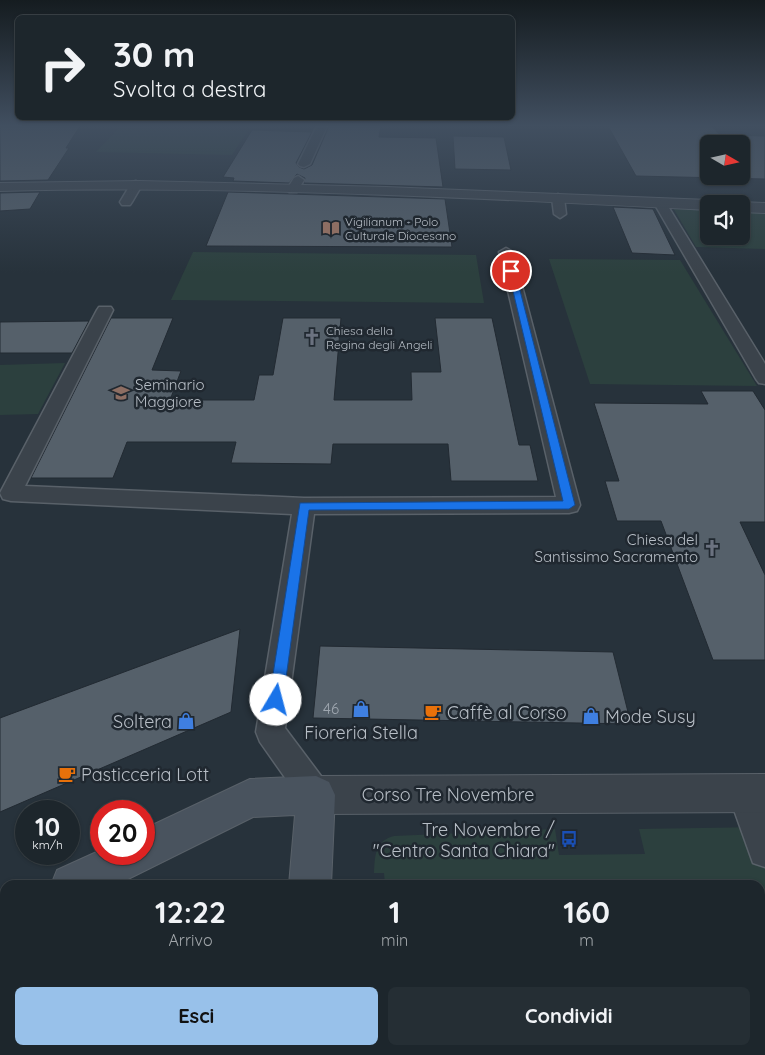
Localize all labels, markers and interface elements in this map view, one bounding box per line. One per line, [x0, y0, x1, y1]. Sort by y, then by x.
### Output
text: 30 m [113, 32, 195, 76]
icon: right [30, 35, 95, 100]
text: Svolta a destra [113, 75, 266, 103]
north arrow [700, 135, 750, 185]
map controls [700, 135, 750, 245]
button: sound [700, 195, 750, 245]
place label: Vigilianum - Polo Culturale Diocesano [345, 214, 456, 243]
library icon: Vigilianum - Polo Culturale Diocesano [321, 218, 341, 238]
pin [490, 250, 532, 292]
icon: arrive [497, 257, 525, 285]
place label: Chiesa della Regina degli Angeli [326, 323, 432, 352]
church icon: Chiesa della Regina degli Angeli [302, 327, 322, 347]
place label: Seminario Maggiore [135, 375, 205, 411]
school or university icon: Seminario Maggiore [111, 383, 131, 403]
place label: Chiesa del Santissimo Sacramento [535, 530, 698, 566]
church icon: Chiesa del Santissimo Sacramento [702, 538, 722, 558]
position arrow [249, 673, 301, 725]
house number: 46 [323, 699, 339, 718]
shop icon: Fioreria Stella [351, 699, 371, 719]
place label: Caffè al Corso [447, 701, 567, 724]
cafe icon: Caffè al Corso [423, 702, 443, 722]
place label: Mode Susy [605, 705, 696, 728]
shop icon: Mode Susy [581, 706, 601, 726]
place label: Soltera [113, 710, 172, 733]
shop icon: Soltera [176, 711, 196, 731]
place label: Fioreria Stella [304, 721, 418, 744]
place label: Pasticceria Lott [81, 763, 209, 786]
cafe icon: Pasticceria Lott [57, 764, 77, 784]
street label: Corso Tre Novembre [362, 783, 534, 806]
speed limit sign: 20 [90, 800, 155, 865]
text: 10 [35, 811, 60, 842]
place label: Tre Novembre / "Centro Santa Chiara" [373, 818, 556, 862]
bus stop icon: Tre Novembre / "Centro Santa Chiara" [559, 829, 579, 849]
text: km/h [32, 837, 63, 852]
text: 12:22 [155, 893, 226, 931]
text: 1 [389, 893, 401, 931]
text: 160 [563, 893, 610, 931]
text: Arrivo [168, 930, 213, 950]
text: min [381, 930, 408, 950]
text: m [579, 930, 594, 950]
button: Esci [15, 987, 378, 1045]
button: Condividi [388, 987, 750, 1045]

